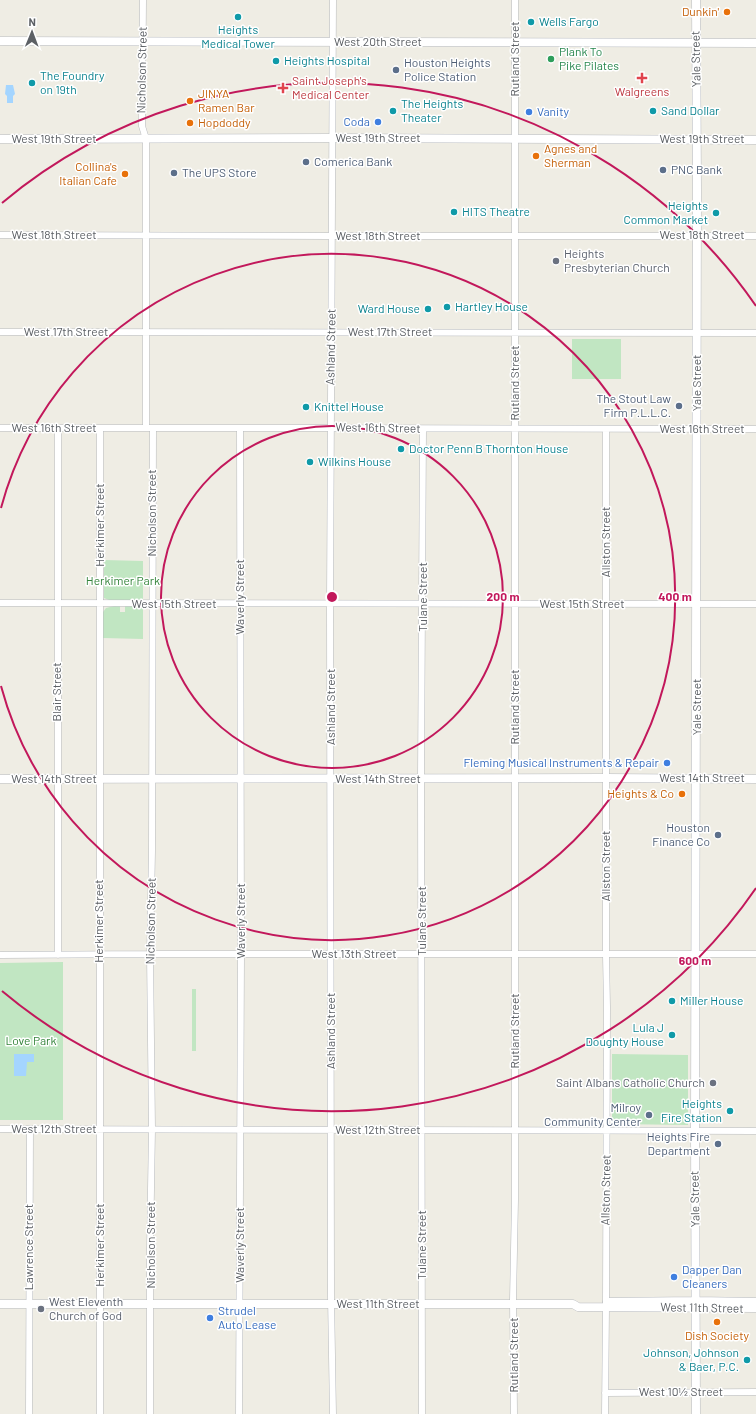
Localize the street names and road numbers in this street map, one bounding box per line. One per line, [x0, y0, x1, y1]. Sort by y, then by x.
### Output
street label: Rutland Street [507, 21, 521, 97]
street label: Nicholson Street [133, 26, 149, 114]
street label: Yale Street [688, 31, 702, 87]
street label: West 20th Street [334, 34, 422, 48]
street label: West 19th Street [335, 130, 421, 144]
street label: West 19th Street [11, 131, 97, 145]
street label: West 19th Street [659, 131, 745, 145]
street label: West 18th Street [11, 227, 97, 241]
street label: West 18th Street [659, 227, 745, 241]
street label: West 18th Street [335, 228, 421, 242]
street label: Ashland Street [322, 309, 338, 385]
street label: West 17th Street [24, 324, 108, 338]
street label: West 17th Street [348, 324, 432, 338]
street label: Rutland Street [507, 345, 521, 421]
street label: Yale Street [689, 355, 703, 411]
street label: West 16th Street [335, 419, 421, 435]
street label: West 16th Street [11, 420, 97, 434]
street label: West 16th Street [659, 421, 745, 435]
street label: Nicholson Street [144, 469, 158, 557]
street label: Herkimer Street [92, 483, 106, 567]
street label: Allston Street [598, 507, 612, 577]
street label: Waverly Street [232, 559, 246, 635]
street label: Tulane Street [415, 562, 429, 632]
street label: West 15th Street [131, 596, 217, 610]
street label: West 15th Street [539, 596, 625, 610]
street label: Blair Street [49, 662, 63, 722]
street label: Ashland Street [323, 669, 337, 745]
street label: Rutland Street [507, 669, 521, 745]
street label: Yale Street [689, 679, 703, 735]
street label: West 14th Street [659, 770, 745, 784]
street label: West 14th Street [11, 771, 97, 785]
street label: West 14th Street [335, 771, 421, 785]
street label: Allston Street [598, 831, 612, 901]
street label: Nicholson Street [142, 877, 158, 965]
street label: Herkimer Street [91, 879, 105, 963]
street label: Waverly Street [233, 883, 247, 959]
street label: Tulane Street [414, 886, 428, 956]
street label: West 13th Street [311, 946, 397, 960]
street label: Ashland Street [323, 993, 337, 1069]
street label: Rutland Street [507, 993, 521, 1069]
street label: West 12th Street [11, 1121, 97, 1135]
street label: West 12th Street [335, 1122, 421, 1136]
street label: Allston Street [597, 1154, 613, 1226]
street label: Yale Street [687, 1171, 701, 1227]
street label: Nicholson Street [143, 1201, 157, 1289]
street label: Herkimer Street [92, 1203, 106, 1287]
street label: Lawrence Street [21, 1204, 35, 1290]
street label: Waverly Street [232, 1207, 246, 1283]
street label: Tulane Street [414, 1210, 428, 1280]
street label: West 11th Street [336, 1296, 420, 1310]
street label: West 11th Street [660, 1299, 744, 1315]
street label: Rutland Street [506, 1317, 520, 1393]
street label: West 10½ Street [639, 1384, 723, 1398]

